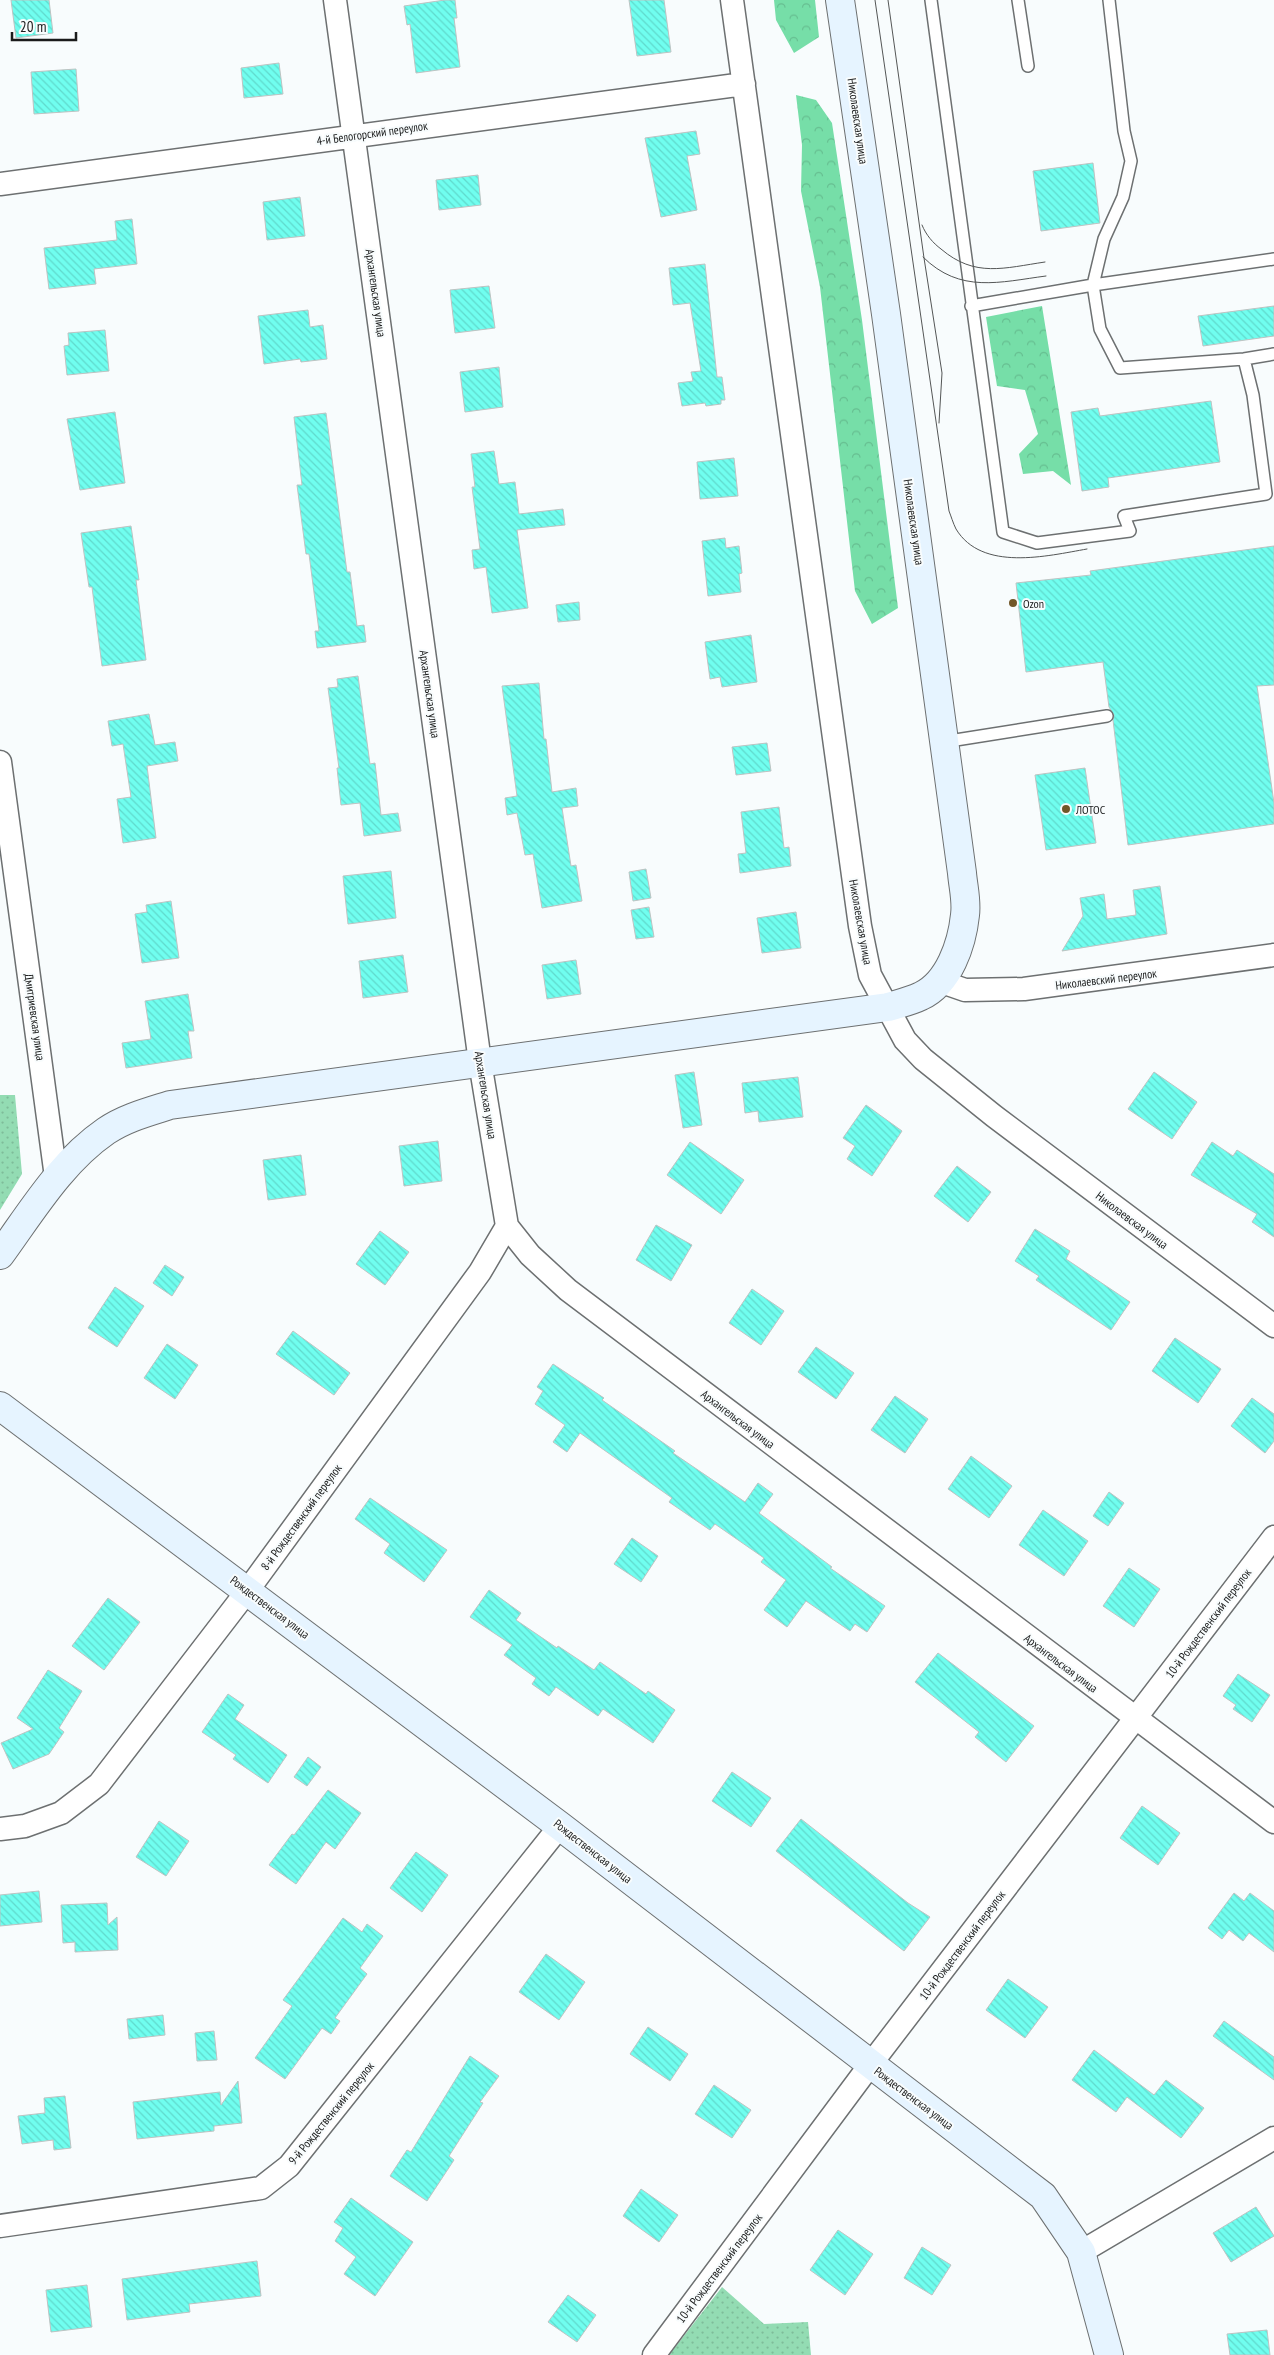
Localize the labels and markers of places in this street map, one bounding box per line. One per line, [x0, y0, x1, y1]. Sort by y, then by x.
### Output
place label: Ozon [1023, 596, 1044, 611]
marker: Ozon [1007, 597, 1019, 609]
place label: ЛОТОС [1075, 802, 1106, 817]
marker: ЛОТОС [1060, 803, 1072, 815]

